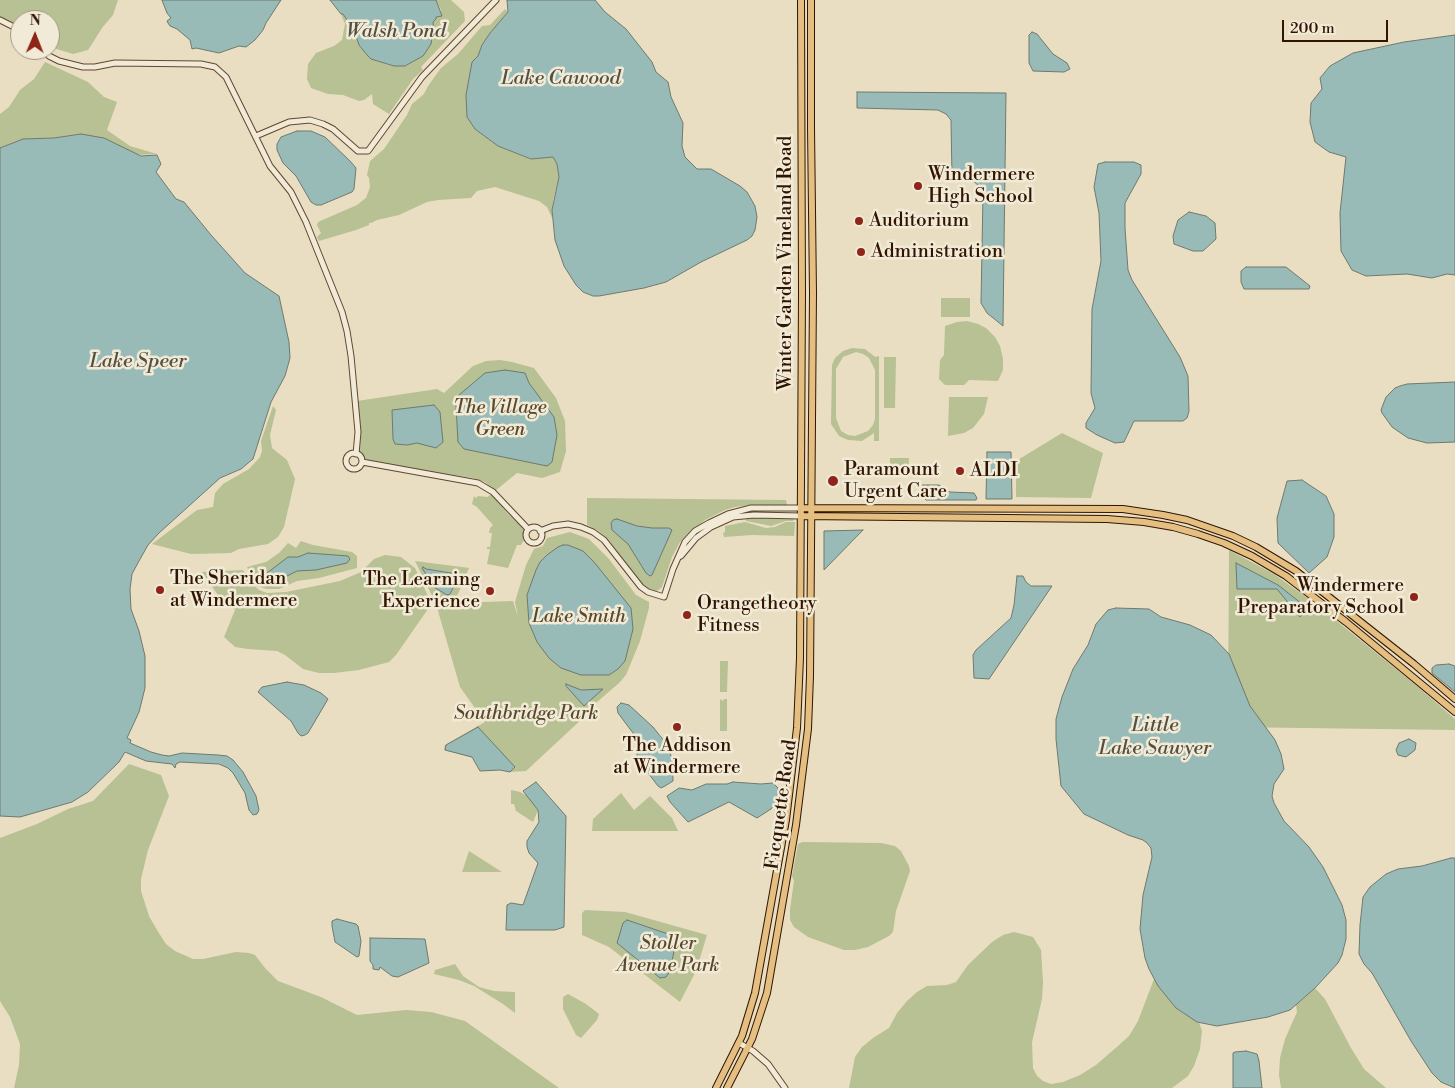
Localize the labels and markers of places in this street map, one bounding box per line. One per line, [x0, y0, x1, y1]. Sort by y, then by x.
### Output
place label: Windermere High School [928, 164, 1035, 208]
marker: Windermere High School [912, 180, 924, 192]
place label: Auditorium [869, 210, 969, 232]
marker: Auditorium [853, 215, 865, 227]
place label: Administration [871, 241, 1003, 263]
marker: Administration [855, 246, 867, 258]
place label: Paramount Urgent Care [844, 459, 947, 503]
place label: ALDI [970, 460, 1018, 482]
marker: ALDI [954, 465, 966, 477]
marker: Paramount Urgent Care [826, 474, 840, 488]
place label: The Sheridan at Windermere [170, 568, 297, 612]
place label: The Learning Experience [363, 569, 480, 613]
place label: Windermere Preparatory School [1237, 575, 1404, 619]
marker: The Sheridan at Windermere [154, 584, 166, 596]
marker: The Learning Experience [484, 585, 496, 597]
marker: Windermere Preparatory School [1408, 591, 1420, 603]
place label: Orangetheory Fitness [697, 593, 817, 637]
marker: Orangetheory Fitness [681, 609, 693, 621]
marker: The Addison at Windermere [671, 721, 683, 733]
place label: The Addison at Windermere [613, 735, 741, 779]

